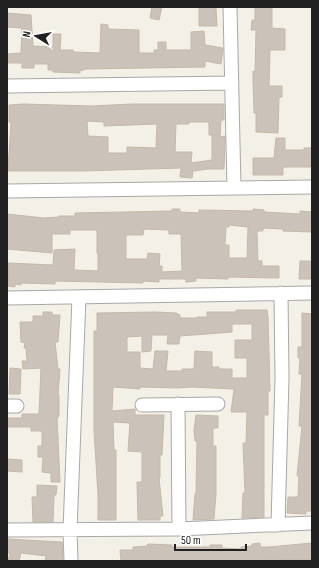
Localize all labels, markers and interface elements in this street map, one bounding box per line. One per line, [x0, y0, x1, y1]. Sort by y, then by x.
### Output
north arrow [16, 16, 56, 56]
text: N [20, 30, 34, 38]
scale bar [175, 526, 246, 552]
text: 50 m [181, 533, 201, 548]

